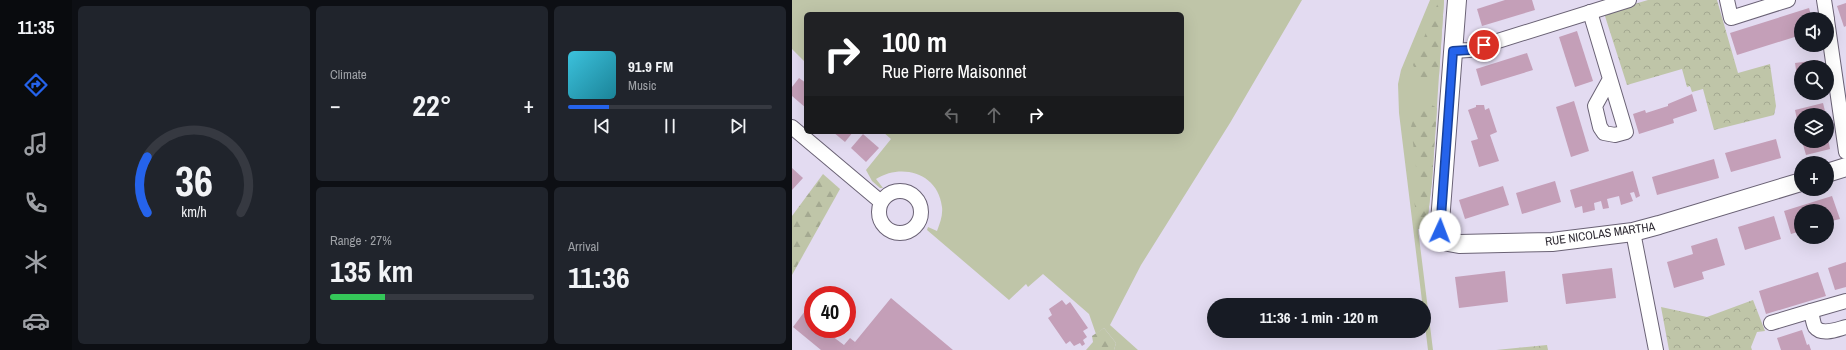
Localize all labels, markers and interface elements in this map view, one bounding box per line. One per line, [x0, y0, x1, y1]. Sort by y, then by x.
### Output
map controls [1794, 12, 1834, 244]
button: sound [1794, 12, 1834, 52]
text: 11:35 [18, 15, 54, 40]
text: 100 m [882, 23, 947, 61]
icon: right [816, 28, 868, 80]
pin [1467, 28, 1501, 62]
icon: arrive [1473, 34, 1495, 56]
text: 91.9 FM [628, 56, 673, 77]
text: Rue Pierre Maisonnet [882, 59, 1026, 84]
button: search [1794, 60, 1834, 100]
text: Climate [330, 66, 367, 83]
icon: directions [22, 71, 50, 99]
text: Music [628, 77, 656, 94]
text: 22° [412, 85, 452, 125]
text: − [330, 90, 341, 120]
text: + [523, 90, 534, 120]
icon: left [941, 104, 963, 126]
icon: ahead [983, 104, 1005, 126]
icon: right [1025, 104, 1047, 126]
button: layers [1794, 108, 1834, 148]
icon: previous [591, 115, 613, 137]
icon: pause [659, 115, 681, 137]
icon: next [727, 115, 749, 137]
icon: music [22, 130, 50, 158]
text: 36 [175, 153, 213, 209]
button: + [1794, 156, 1834, 196]
icon: phone [22, 189, 50, 217]
text: km/h [181, 202, 207, 221]
button: − [1794, 204, 1834, 244]
position arrow [1419, 210, 1461, 252]
street label: RUE NICOLAS MARTHA [1544, 218, 1656, 250]
text: Range · 27% [330, 232, 392, 249]
text: Arrival [568, 238, 599, 255]
icon: climate [22, 248, 50, 276]
text: 135 km [330, 251, 413, 291]
text: 11:36 [568, 257, 630, 297]
speed limit sign: 40 [804, 286, 856, 338]
icon: car [22, 307, 50, 335]
text: 11:36 · 1 min · 120 m [1260, 307, 1378, 328]

